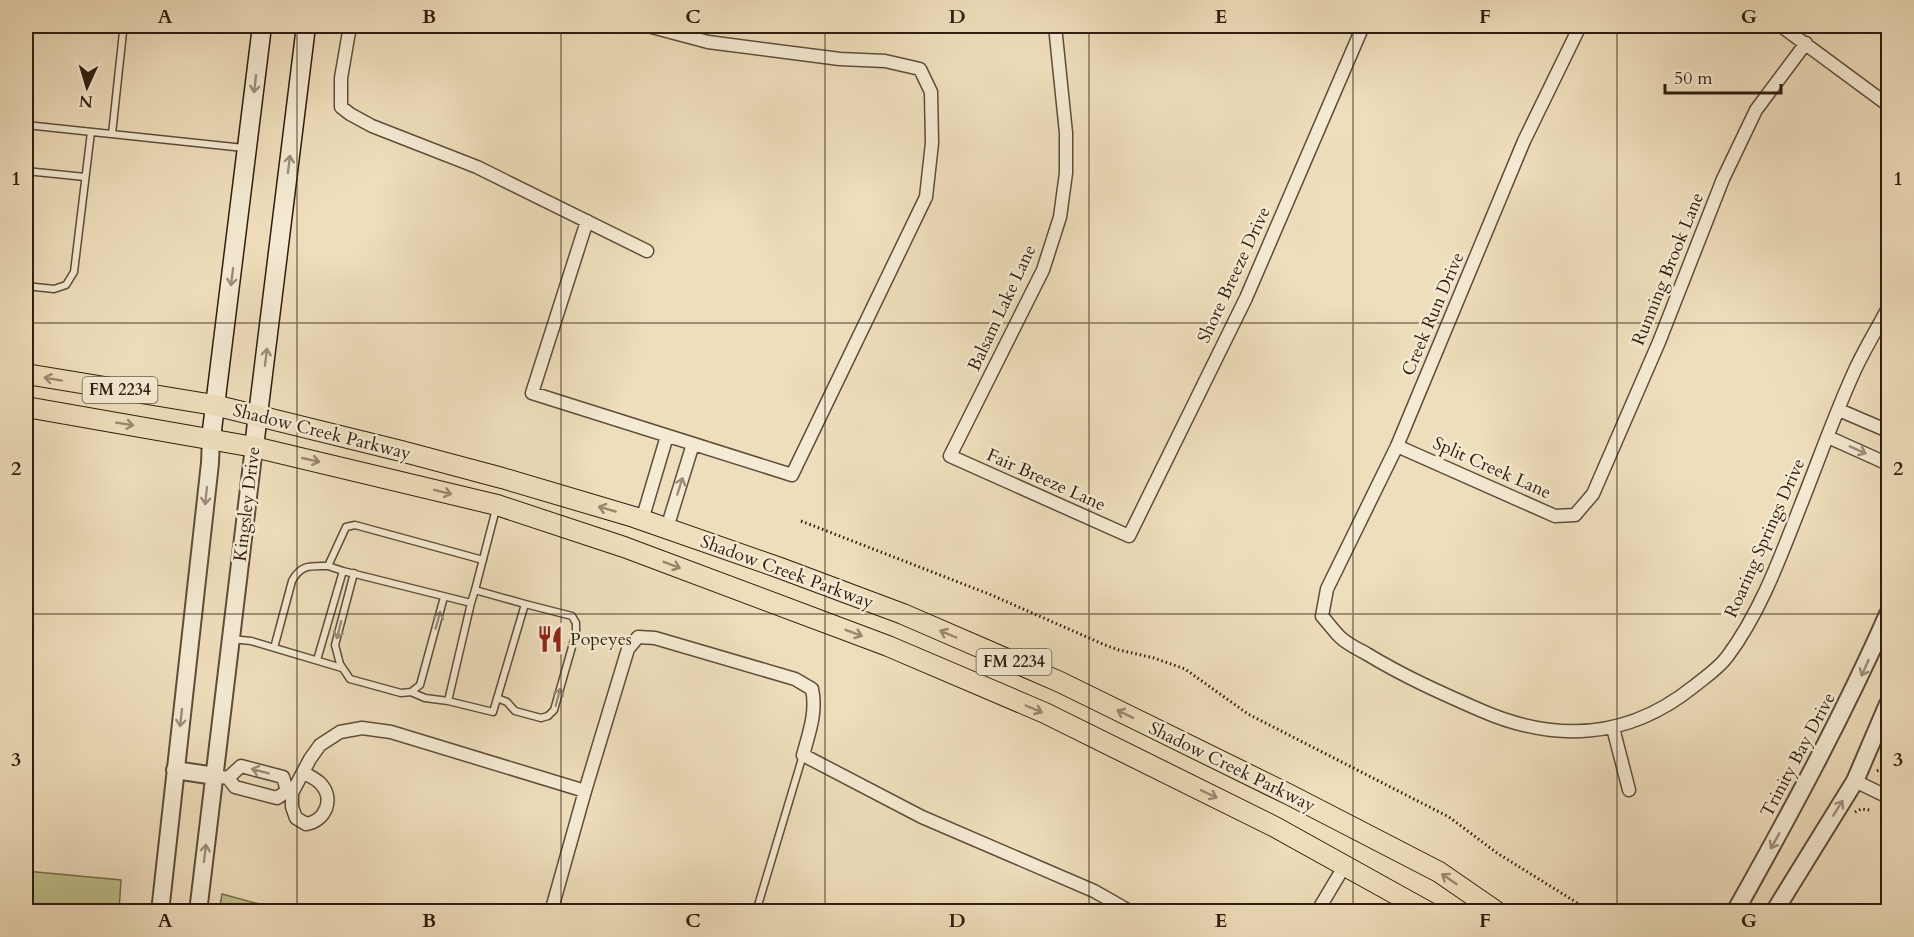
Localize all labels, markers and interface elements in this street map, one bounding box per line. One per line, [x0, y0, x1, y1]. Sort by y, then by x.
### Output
text: A [157, 3, 173, 30]
text: B [422, 3, 436, 30]
text: C [685, 3, 701, 30]
text: D [948, 3, 966, 30]
text: E [1215, 3, 1227, 30]
text: F [1479, 3, 1491, 30]
text: G [1741, 3, 1757, 30]
north arrow [57, 57, 117, 117]
scale bar [1665, 57, 1780, 95]
text: 50 m [1674, 66, 1713, 91]
one-way arrow [250, 73, 261, 93]
text: N [78, 90, 94, 112]
one-way arrow [284, 154, 295, 174]
text: 1 [11, 165, 21, 192]
text: 1 [1893, 165, 1903, 192]
street label: Running Brook Lane [1626, 189, 1710, 349]
street label: Shore Breeze Drive [1191, 203, 1277, 347]
street label: Balsam Lake Lane [962, 241, 1042, 375]
street label: Creek Run Drive [1396, 248, 1470, 380]
one-way arrow [226, 267, 237, 287]
one-way arrow [260, 348, 271, 368]
one-way arrow [43, 373, 63, 384]
road number: FM 2234 [82, 377, 158, 403]
street label: Shadow Creek Parkway [230, 398, 414, 466]
one-way arrow [114, 418, 134, 429]
street label: Split Creek Lane [1429, 431, 1555, 505]
street label: Fair Breeze Lane [983, 443, 1109, 517]
street label: Kingsley Drive [228, 445, 266, 563]
one-way arrow [1849, 445, 1867, 457]
street label: Roaring Springs Drive [1719, 454, 1811, 622]
text: 2 [11, 455, 21, 482]
one-way arrow [301, 455, 320, 467]
text: 2 [1893, 455, 1903, 482]
one-way arrow [675, 477, 686, 496]
one-way arrow [201, 486, 212, 506]
one-way arrow [433, 486, 452, 498]
one-way arrow [598, 503, 617, 514]
street label: Shadow Creek Parkway [697, 529, 878, 615]
one-way arrow [662, 560, 680, 571]
one-way arrow [433, 611, 444, 630]
one-way arrow [333, 620, 344, 639]
restaurant icon: Popeyes [535, 624, 565, 654]
place label: Popeyes [570, 627, 632, 652]
one-way arrow [939, 627, 957, 639]
one-way arrow [844, 628, 863, 639]
road number: FM 2234 [976, 649, 1052, 675]
one-way arrow [1858, 658, 1870, 676]
one-way arrow [553, 688, 564, 707]
street label: Trinity Bay Drive [1755, 688, 1841, 822]
one-way arrow [1024, 704, 1042, 715]
one-way arrow [175, 708, 186, 728]
one-way arrow [1117, 708, 1135, 720]
street label: Shadow Creek Parkway [1144, 716, 1320, 819]
text: 3 [11, 746, 21, 773]
text: 3 [1893, 746, 1903, 773]
one-way arrow [251, 765, 270, 776]
one-way arrow [1200, 789, 1218, 801]
one-way arrow [1833, 800, 1845, 817]
one-way arrow [1769, 831, 1780, 849]
one-way arrow [200, 844, 211, 864]
one-way arrow [1441, 873, 1457, 885]
text: A [157, 907, 173, 934]
text: B [422, 907, 436, 934]
text: C [685, 907, 701, 934]
text: D [948, 907, 966, 934]
text: E [1215, 907, 1227, 934]
text: F [1479, 907, 1491, 934]
text: G [1741, 907, 1757, 934]

